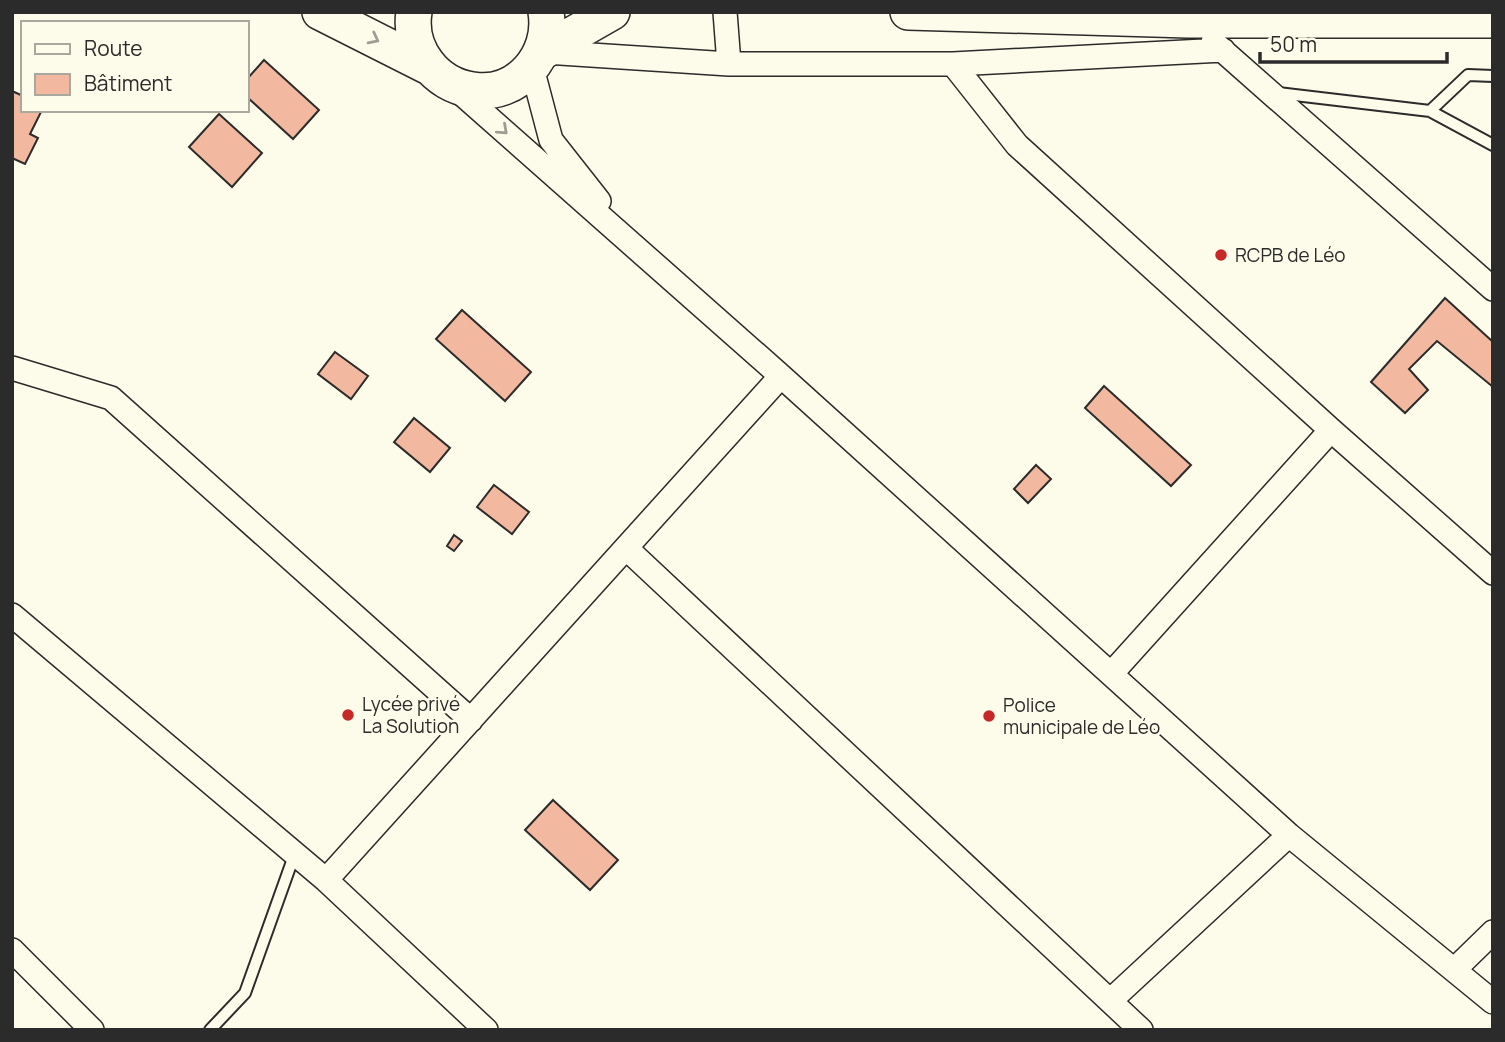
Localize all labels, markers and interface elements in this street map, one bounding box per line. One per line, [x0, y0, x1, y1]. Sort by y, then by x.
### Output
legend [21, 21, 248, 112]
scale bar [1260, 21, 1447, 65]
text: 50 m [1270, 30, 1317, 58]
one-way arrow [367, 31, 380, 45]
text: Route [84, 34, 142, 62]
text: Bâtiment [84, 69, 172, 97]
one-way arrow [495, 122, 508, 134]
place label: RCPB de Léo [1235, 242, 1346, 268]
marker: RCPB de Léo [1213, 247, 1229, 263]
place label: Lycée privé La Solution [362, 691, 460, 739]
place label: Police municipale de Léo [1003, 692, 1160, 740]
marker: Lycée privé La Solution [340, 707, 356, 723]
marker: Police municipale de Léo [981, 708, 997, 724]

